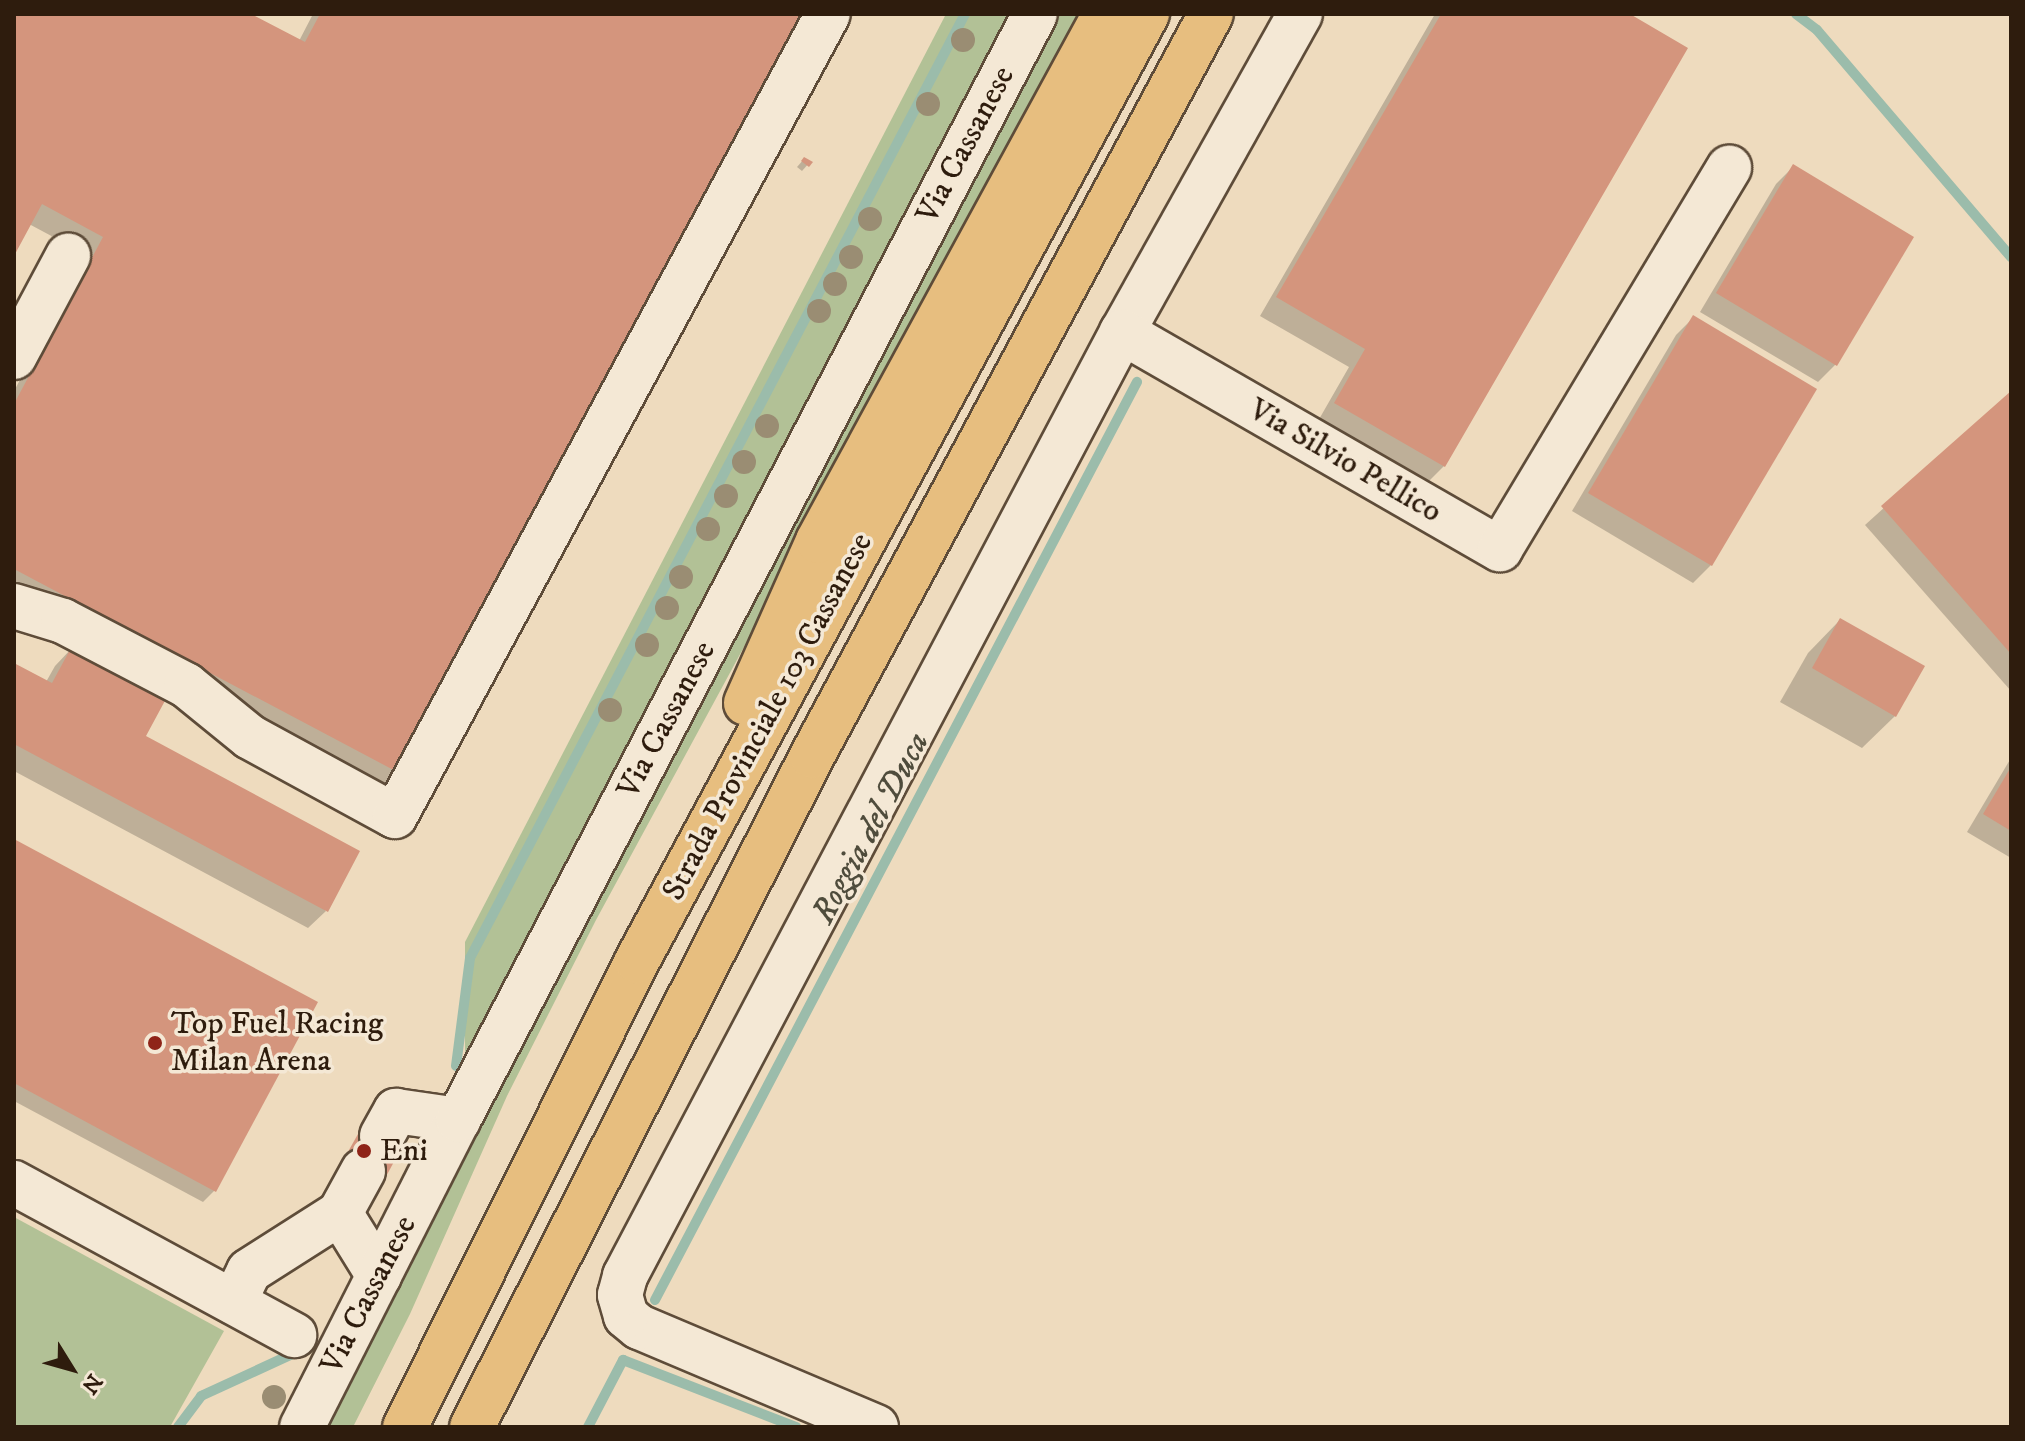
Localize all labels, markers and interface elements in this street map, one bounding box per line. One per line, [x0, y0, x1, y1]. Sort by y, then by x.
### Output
street label: Via Cassanese [909, 60, 1023, 230]
street label: Via Silvio Pellico [1242, 390, 1448, 532]
street label: Strada Provinciale 103 Cassanese [655, 527, 881, 907]
street label: Via Cassanese [610, 635, 724, 805]
water label: Roggia del Duca [803, 725, 939, 931]
place label: Top Fuel Racing Milan Arena [171, 1006, 383, 1081]
marker: Top Fuel Racing Milan Arena [146, 1034, 164, 1052]
place label: Eni [380, 1132, 428, 1170]
marker: Eni [355, 1142, 373, 1160]
street label: Via Cassanese [313, 1209, 425, 1381]
north arrow [32, 1329, 112, 1409]
text: N [75, 1368, 108, 1399]

